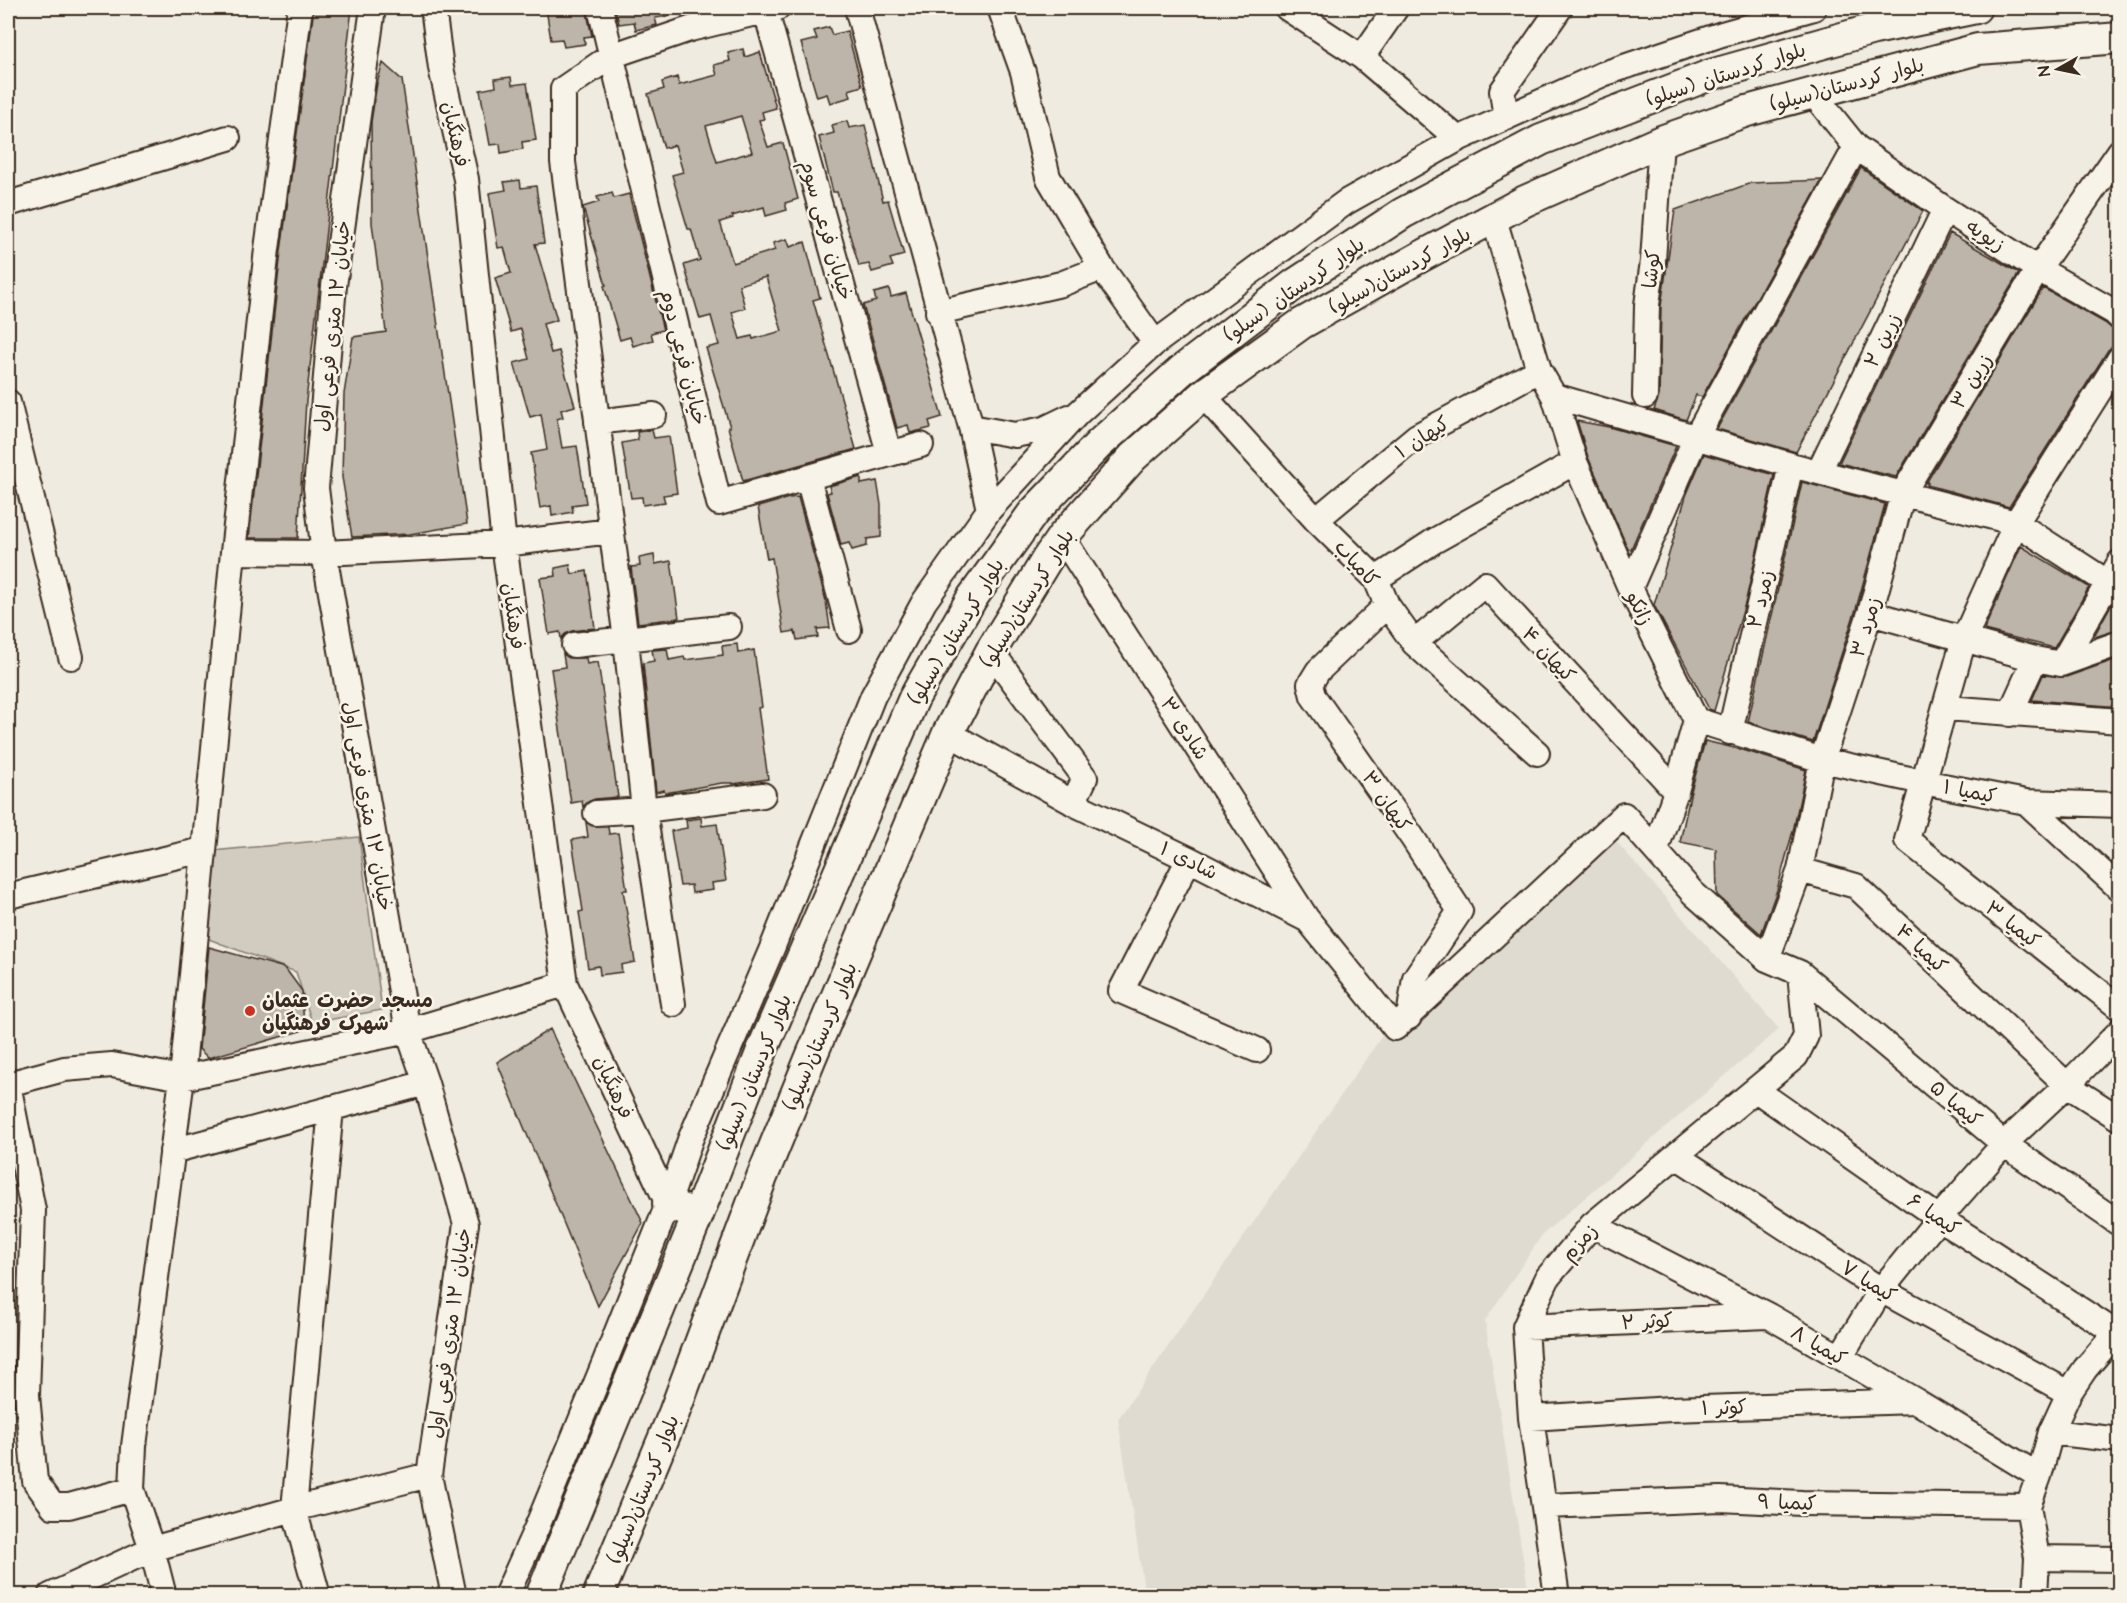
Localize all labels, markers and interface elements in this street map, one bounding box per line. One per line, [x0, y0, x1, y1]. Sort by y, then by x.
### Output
street label: بلوار کردستان (سیلو) [1643, 36, 1810, 114]
north arrow [2028, 39, 2088, 99]
street label: بلوار کردستان(سیلو) [1767, 51, 1927, 119]
text: N [2033, 65, 2056, 78]
street label: فرهنگیان [434, 98, 476, 170]
street label: خیابان فرعی سوم [792, 157, 859, 304]
street label: زیویه [1960, 213, 2010, 259]
street label: خیابان ۱۲ متری فرعی اول [308, 219, 358, 433]
street label: بلوار کردستان(سیلو) [1325, 220, 1476, 321]
street label: بلوار کردستان (سیلو) [1219, 231, 1371, 349]
street label: کوشا [1636, 248, 1668, 290]
street label: خیابان فرعی دوم [652, 286, 713, 428]
street label: زرین ۲ [1858, 309, 1908, 372]
street label: زرین ۳ [1944, 349, 1999, 414]
street label: کیهان ۱ [1390, 410, 1455, 466]
street label: بلوار کردستان(سیلو) [974, 524, 1082, 673]
street label: کامیاب [1328, 534, 1385, 593]
street label: بلوار کردستان (سیلو) [902, 553, 1012, 710]
street label: زمرد ۲ [1741, 567, 1781, 631]
street label: فرهنگیان [494, 581, 532, 651]
street label: زانکو [1618, 585, 1659, 630]
street label: زمرد ۳ [1844, 594, 1888, 661]
street label: کیهان ۴ [1515, 620, 1581, 689]
street label: شادی ۳ [1153, 692, 1215, 766]
street label: خیابان ۱۲ متری فرعی اول [335, 699, 399, 913]
street label: کیهان ۳ [1355, 765, 1417, 838]
street label: کیمیا ۱ [1941, 773, 1999, 811]
street label: شادی ۱ [1155, 835, 1222, 887]
street label: کیمیا ۳ [1979, 894, 2046, 955]
street label: کیمیا ۴ [1889, 918, 1953, 980]
street label: بلوار کردستان(سیلو) [777, 958, 865, 1115]
place label: مسجد حضرت عثمان شهرک فرهنگیان [262, 987, 433, 1038]
street label: بلوار کردستان (سیلو) [711, 990, 799, 1155]
marker: مسجد حضرت عثمان شهرک فرهنگیان [243, 1004, 257, 1018]
street label: فرهنگیان [586, 1051, 640, 1124]
street label: کیمیا ۵ [1923, 1074, 1987, 1134]
street label: کیمیا ۶ [1901, 1187, 1966, 1243]
street label: زمزم [1555, 1218, 1604, 1268]
street label: خیابان ۱۲ متری فرعی اول [421, 1226, 479, 1440]
street label: کیمیا ۷ [1835, 1254, 1902, 1310]
street label: کوثر ۲ [1620, 1307, 1674, 1337]
street label: کیمیا ۸ [1785, 1319, 1852, 1373]
street label: کوثر ۱ [1701, 1393, 1747, 1423]
street label: بلوار کردستان(سیلو) [601, 1411, 686, 1568]
street label: کیمیا ۹ [1757, 1488, 1817, 1518]

